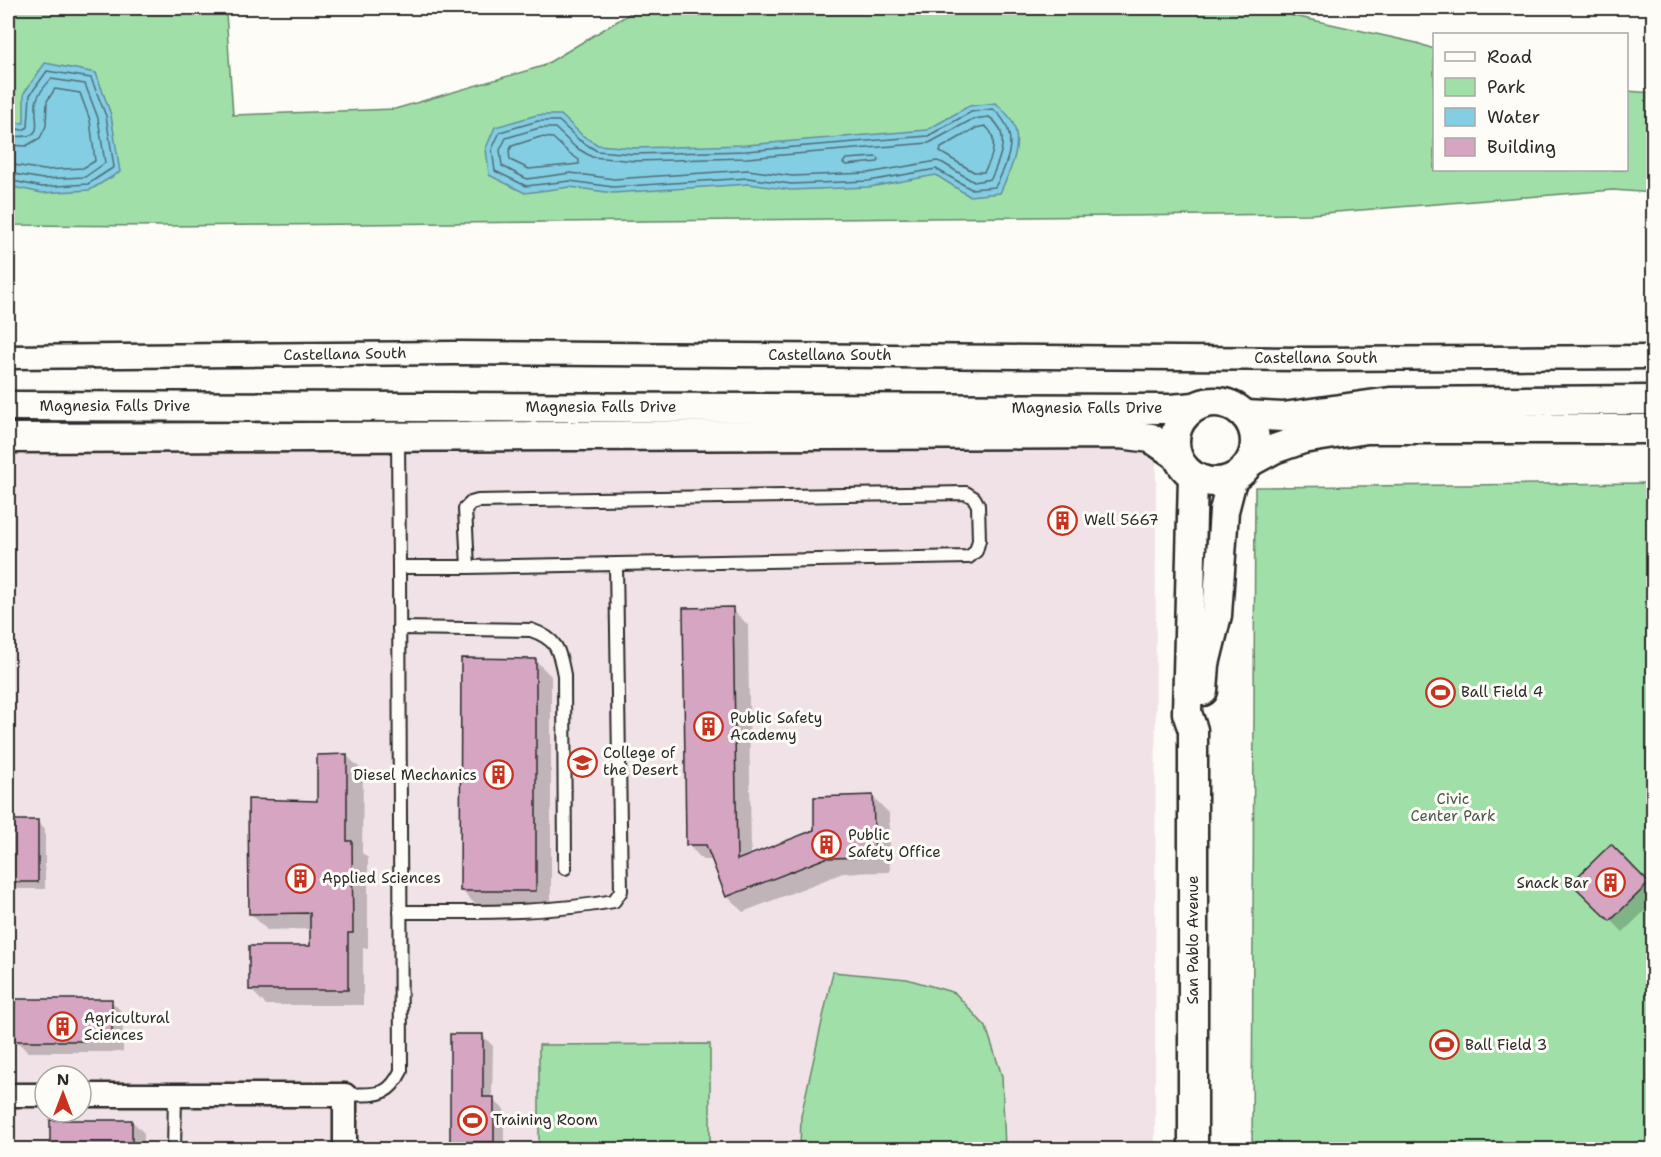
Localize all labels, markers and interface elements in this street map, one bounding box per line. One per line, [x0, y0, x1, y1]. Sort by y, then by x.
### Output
legend [1433, 33, 1628, 171]
text: Road [1487, 45, 1532, 69]
text: Park [1487, 75, 1526, 99]
text: Water [1487, 105, 1540, 129]
text: Building [1487, 135, 1556, 159]
street label: Castellana South [283, 343, 407, 365]
street label: Castellana South [768, 345, 892, 365]
street label: Castellana South [1254, 348, 1378, 368]
street label: Magnesia Falls Drive [40, 396, 190, 416]
street label: Magnesia Falls Drive [526, 397, 676, 417]
street label: Magnesia Falls Drive [1012, 398, 1162, 418]
building icon: Well 5667 [1047, 504, 1079, 536]
place label: Well 5667 [1084, 510, 1159, 530]
sports icon: Ball Field 4 [1424, 676, 1456, 708]
place label: Ball Field 4 [1461, 682, 1543, 702]
place label: Public Safety Academy [730, 708, 822, 745]
building icon: Public Safety Academy [693, 711, 725, 743]
place label: College of the Desert [603, 743, 679, 780]
school or university icon: College of the Desert [566, 746, 598, 778]
building icon: Diesel Mechanics [482, 759, 514, 791]
place label: Diesel Mechanics [353, 765, 477, 785]
park label: Civic Center Park [1410, 789, 1496, 826]
place label: Public Safety Office [848, 825, 941, 862]
building icon: Public Safety Office [811, 828, 843, 860]
building icon: Applied Sciences [285, 862, 317, 894]
building icon: Snack Bar [1594, 867, 1626, 899]
place label: Applied Sciences [322, 868, 441, 888]
place label: Snack Bar [1517, 873, 1589, 893]
street label: San Pablo Avenue [1183, 875, 1203, 1005]
place label: Agricultural Sciences [84, 1008, 170, 1045]
building icon: Agricultural Sciences [47, 1011, 79, 1043]
sports icon: Ball Field 3 [1428, 1029, 1460, 1061]
place label: Ball Field 3 [1465, 1035, 1547, 1055]
north arrow [33, 1064, 93, 1124]
text: N [57, 1069, 69, 1090]
sports icon: Training Room [456, 1104, 488, 1136]
place label: Training Room [493, 1110, 598, 1130]

